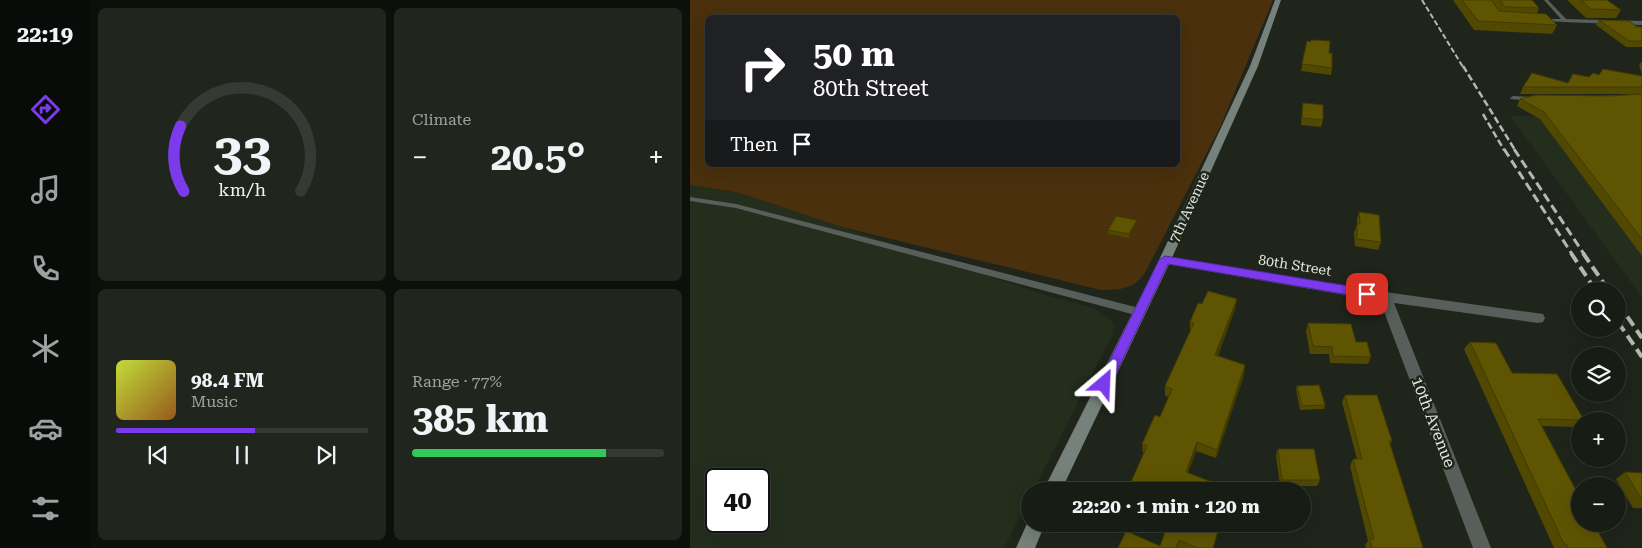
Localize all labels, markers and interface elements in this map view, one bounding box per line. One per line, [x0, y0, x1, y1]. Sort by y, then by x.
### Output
text: 22:19 [17, 22, 73, 47]
text: 50 m [813, 34, 895, 75]
icon: right [730, 35, 795, 100]
text: 80th Street [813, 76, 929, 101]
icon: directions [28, 92, 63, 127]
text: Climate [412, 110, 471, 129]
text: 33 [213, 122, 271, 183]
icon: arrive [788, 130, 816, 158]
text: Then [730, 133, 778, 156]
text: 20.5° [491, 135, 585, 179]
text: − [412, 141, 428, 174]
text: + [648, 141, 664, 174]
street label: 7th Avenue [1166, 169, 1212, 245]
icon: music [28, 172, 63, 207]
text: km/h [218, 179, 266, 200]
icon: phone [28, 251, 63, 286]
street label: 80th Street [1257, 251, 1333, 279]
pin [1346, 273, 1388, 315]
icon: arrive [1353, 280, 1381, 308]
map controls [1571, 282, 1626, 532]
button: search [1571, 282, 1626, 337]
icon: climate [28, 331, 63, 366]
button: layers [1571, 347, 1626, 402]
position arrow [1077, 357, 1129, 409]
text: 98.4 FM [191, 369, 264, 392]
text: Range · 77% [412, 372, 502, 391]
street label: 10th Avenue [1408, 374, 1460, 470]
text: Music [191, 392, 238, 411]
text: 385 km [412, 397, 548, 441]
icon: car [28, 411, 63, 446]
button: + [1571, 412, 1626, 467]
icon: previous [144, 441, 172, 469]
icon: pause [228, 441, 256, 469]
icon: next [312, 441, 340, 469]
speed limit sign: 40 [705, 468, 770, 533]
button: − [1571, 477, 1626, 532]
icon: filters [28, 491, 63, 526]
text: 22:20 · 1 min · 120 m [1072, 495, 1260, 518]

